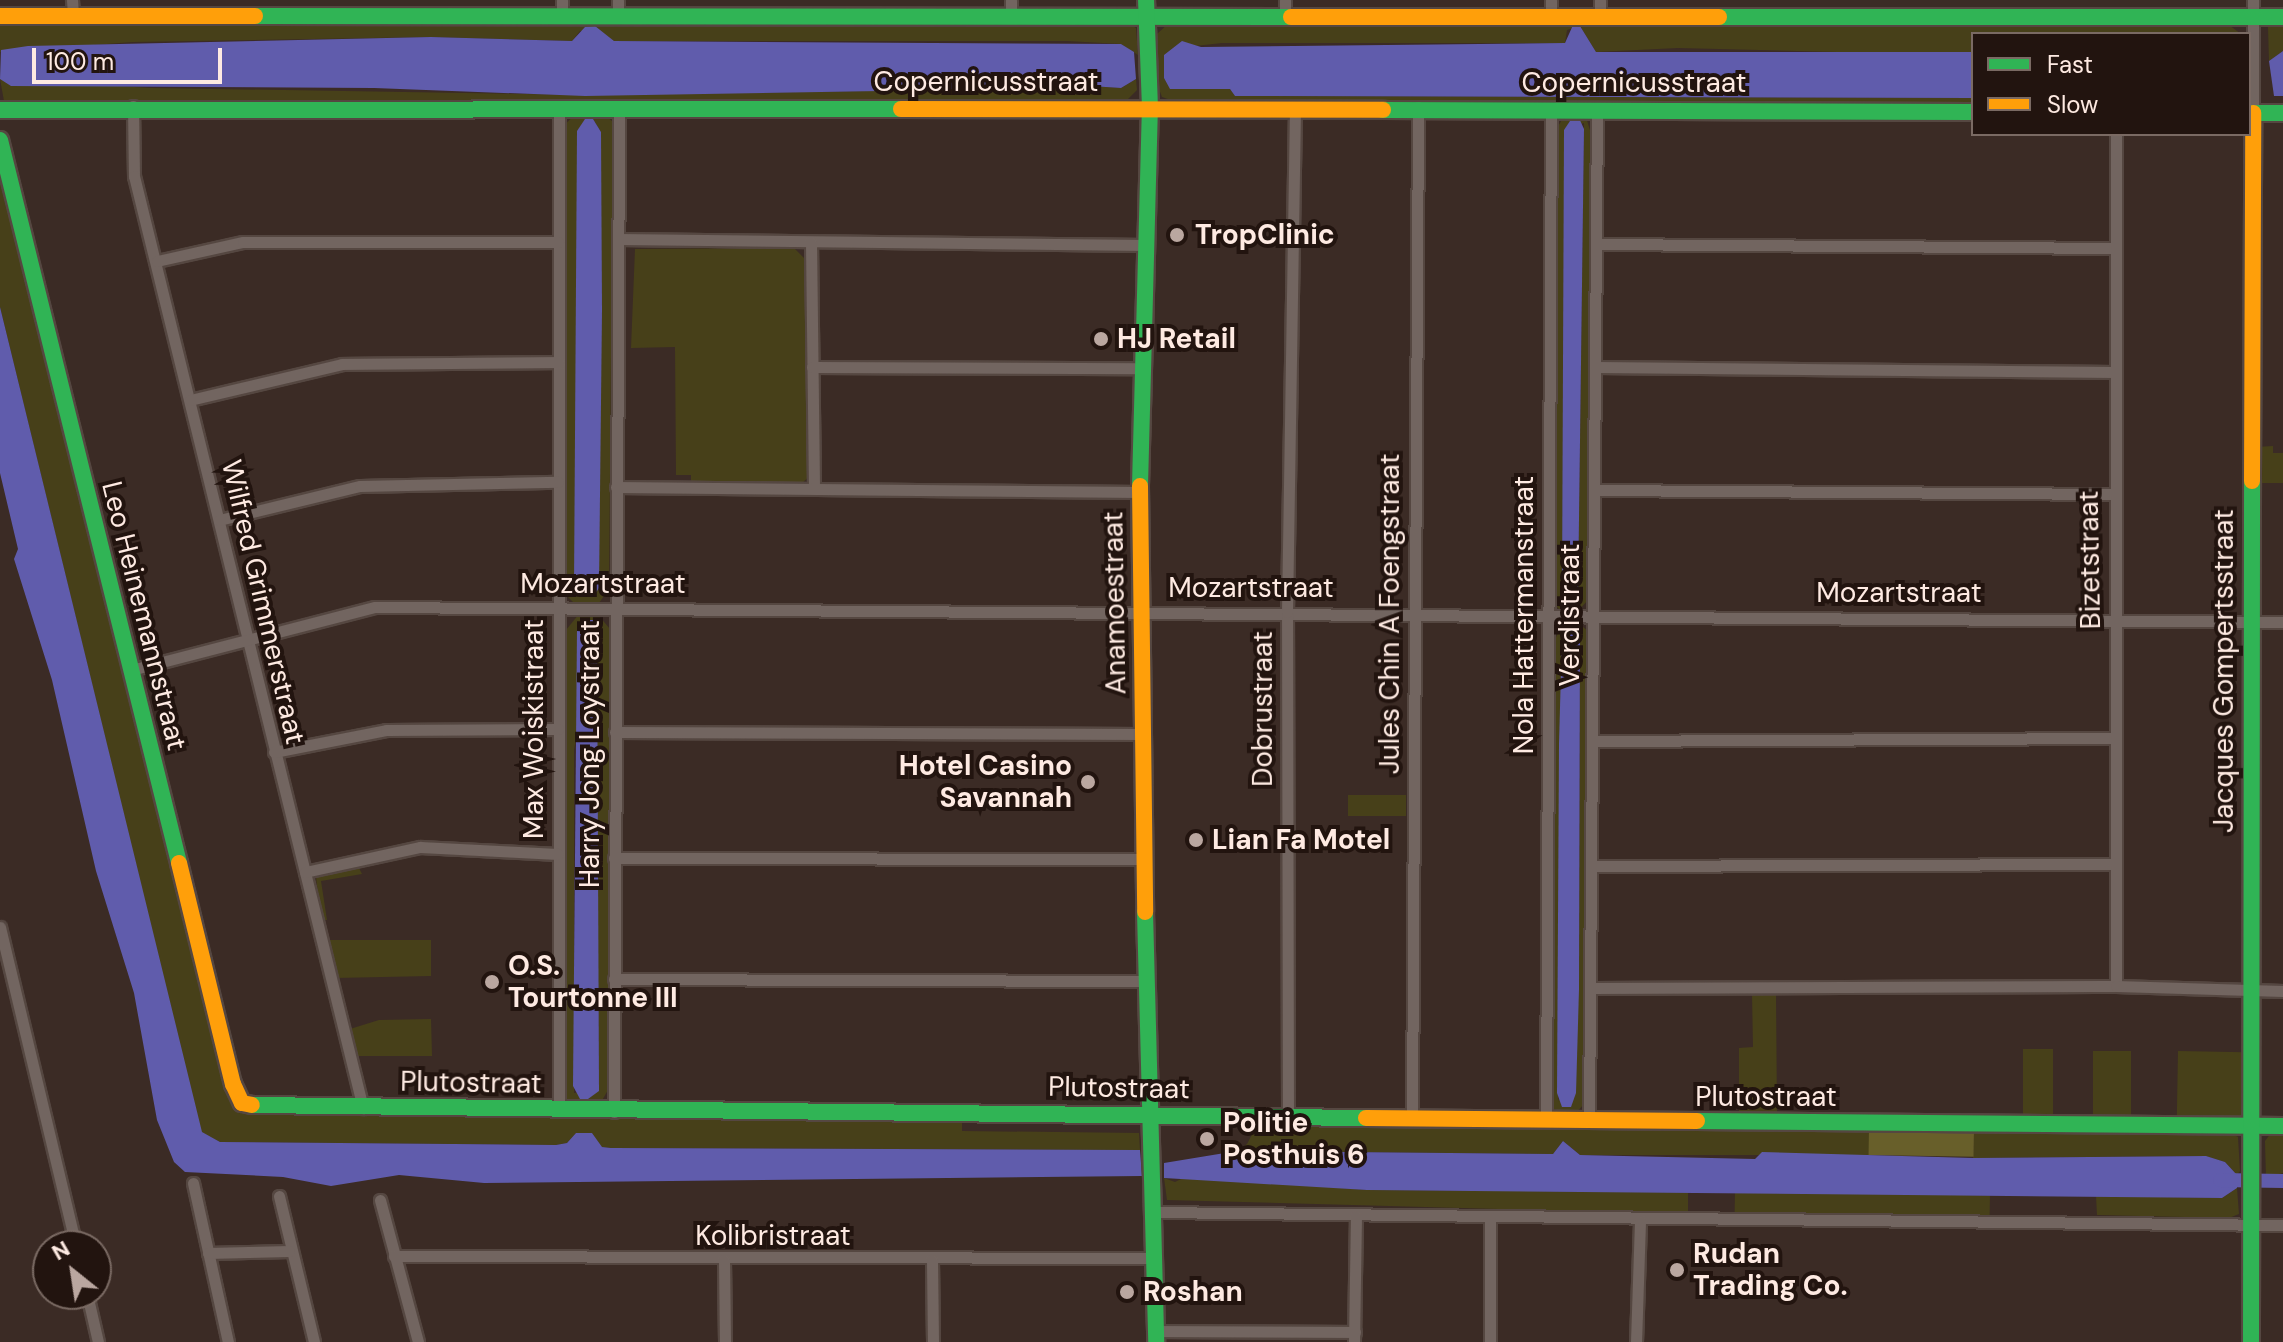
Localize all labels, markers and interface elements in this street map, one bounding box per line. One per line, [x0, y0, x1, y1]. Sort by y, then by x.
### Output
scale bar [36, 32, 226, 82]
legend [1971, 32, 2251, 136]
text: 100 m [46, 46, 114, 77]
text: Fast [2047, 49, 2093, 80]
street label: Copernicusstraat [873, 65, 1099, 99]
street label: Copernicusstraat [1521, 66, 1747, 100]
text: Slow [2047, 89, 2098, 120]
place label: TropClinic [1195, 218, 1335, 252]
marker: TropClinic [1166, 224, 1188, 246]
place label: HJ Retail [1117, 322, 1236, 356]
marker: HJ Retail [1092, 330, 1110, 348]
street label: Jules Chin A Foengstraat [1373, 454, 1407, 774]
street label: Wilfred Grimmerstraat [214, 457, 312, 747]
street label: Nola Hattermanstraat [1507, 476, 1541, 754]
street label: Leo Heinemannstraat [94, 478, 194, 754]
street label: Bizetstraat [2072, 490, 2108, 630]
street label: Jacques Gompertsstraat [2207, 509, 2241, 833]
street label: Anamoestraat [1097, 511, 1133, 695]
street label: Verdistraat [1553, 544, 1587, 686]
street label: Mozartstraat [520, 567, 686, 601]
street label: Mozartstraat [1168, 571, 1334, 605]
street label: Mozartstraat [1816, 576, 1982, 610]
street label: Max Woiskistraat [517, 619, 551, 839]
street label: Harry Jong Loystraat [573, 620, 607, 888]
street label: Dobrustraat [1246, 631, 1280, 787]
place label: Hotel Casino Savannah [899, 749, 1072, 815]
marker: Hotel Casino Savannah [1079, 773, 1097, 791]
place label: Lian Fa Motel [1212, 823, 1390, 857]
marker: Lian Fa Motel [1187, 831, 1205, 849]
place label: O.S. Tourtonne III [508, 949, 678, 1015]
marker: O.S. Tourtonne III [483, 973, 501, 991]
street label: Plutostraat [400, 1065, 542, 1101]
street label: Plutostraat [1048, 1070, 1190, 1106]
street label: Plutostraat [1695, 1080, 1837, 1114]
place label: Politie Posthuis 6 [1223, 1106, 1365, 1172]
marker: Politie Posthuis 6 [1198, 1130, 1216, 1148]
street label: Kolibristraat [695, 1219, 851, 1253]
north arrow [32, 1230, 112, 1310]
text: N [47, 1234, 75, 1267]
place label: Rudan Trading Co. [1693, 1237, 1848, 1303]
marker: Rudan Trading Co. [1668, 1261, 1686, 1279]
place label: Roshan [1143, 1275, 1243, 1309]
marker: Roshan [1118, 1283, 1136, 1301]

